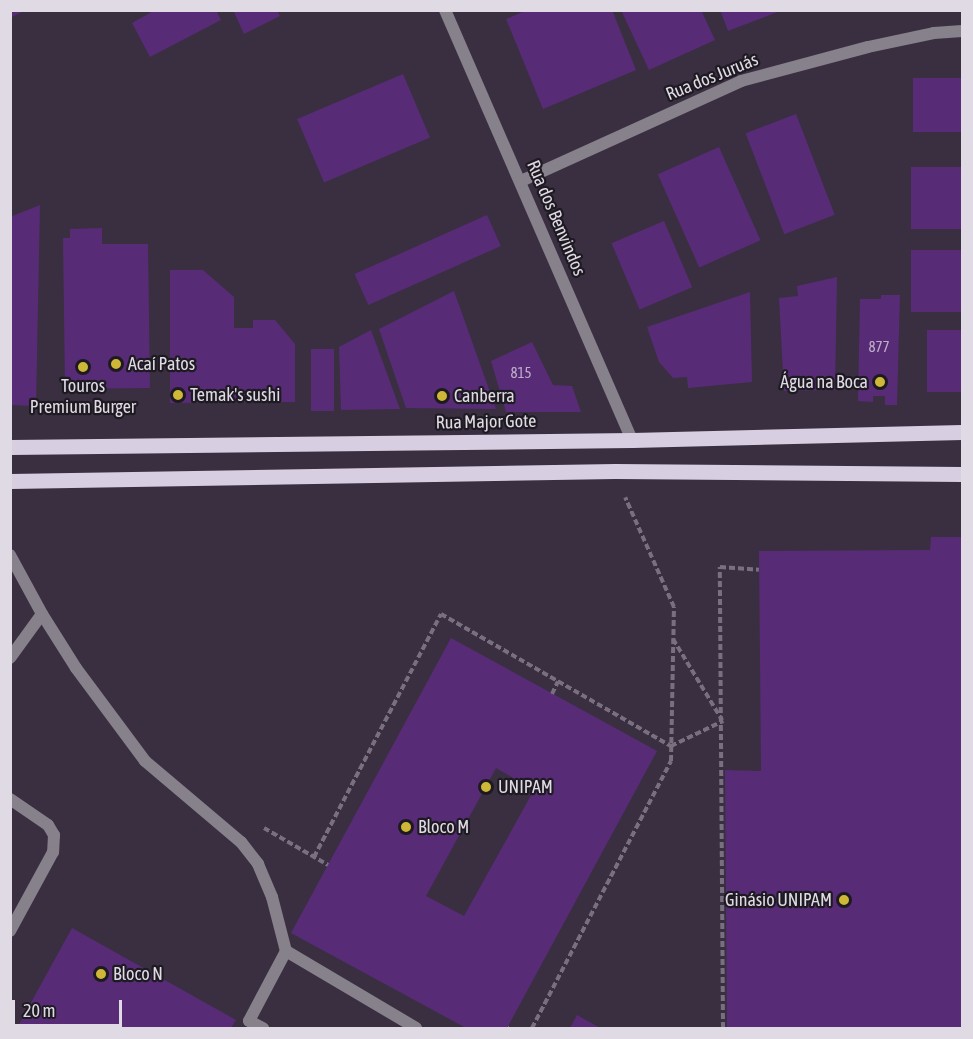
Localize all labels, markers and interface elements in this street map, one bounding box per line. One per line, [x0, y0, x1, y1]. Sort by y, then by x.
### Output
street label: Rua dos Juruás [663, 49, 761, 105]
street label: Rua dos Benvindos [522, 157, 590, 279]
house number: 877 [868, 338, 890, 356]
place label: Acaí Patos [128, 353, 195, 375]
marker: Acaí Patos [109, 357, 123, 371]
marker: Touros Premium Burger [76, 360, 90, 374]
house number: 815 [510, 364, 532, 382]
place label: Água na Boca [780, 371, 868, 393]
marker: Água na Boca [873, 375, 887, 389]
place label: Touros Premium Burger [30, 376, 136, 418]
place label: Temak's sushi [190, 384, 280, 406]
place label: Canberra [454, 385, 515, 407]
marker: Temak's sushi [171, 388, 185, 402]
marker: Canberra [435, 389, 449, 403]
street label: Rua Major Gote [436, 410, 536, 434]
place label: UNIPAM [498, 776, 553, 798]
marker: UNIPAM [479, 780, 493, 794]
place label: Bloco M [418, 816, 469, 838]
marker: Bloco M [399, 820, 413, 834]
place label: Ginásio UNIPAM [725, 889, 832, 911]
marker: Ginásio UNIPAM [837, 893, 851, 907]
place label: Bloco N [113, 963, 163, 985]
marker: Bloco N [94, 967, 108, 981]
scale bar [15, 988, 124, 1026]
text: 20 m [23, 1000, 55, 1021]

